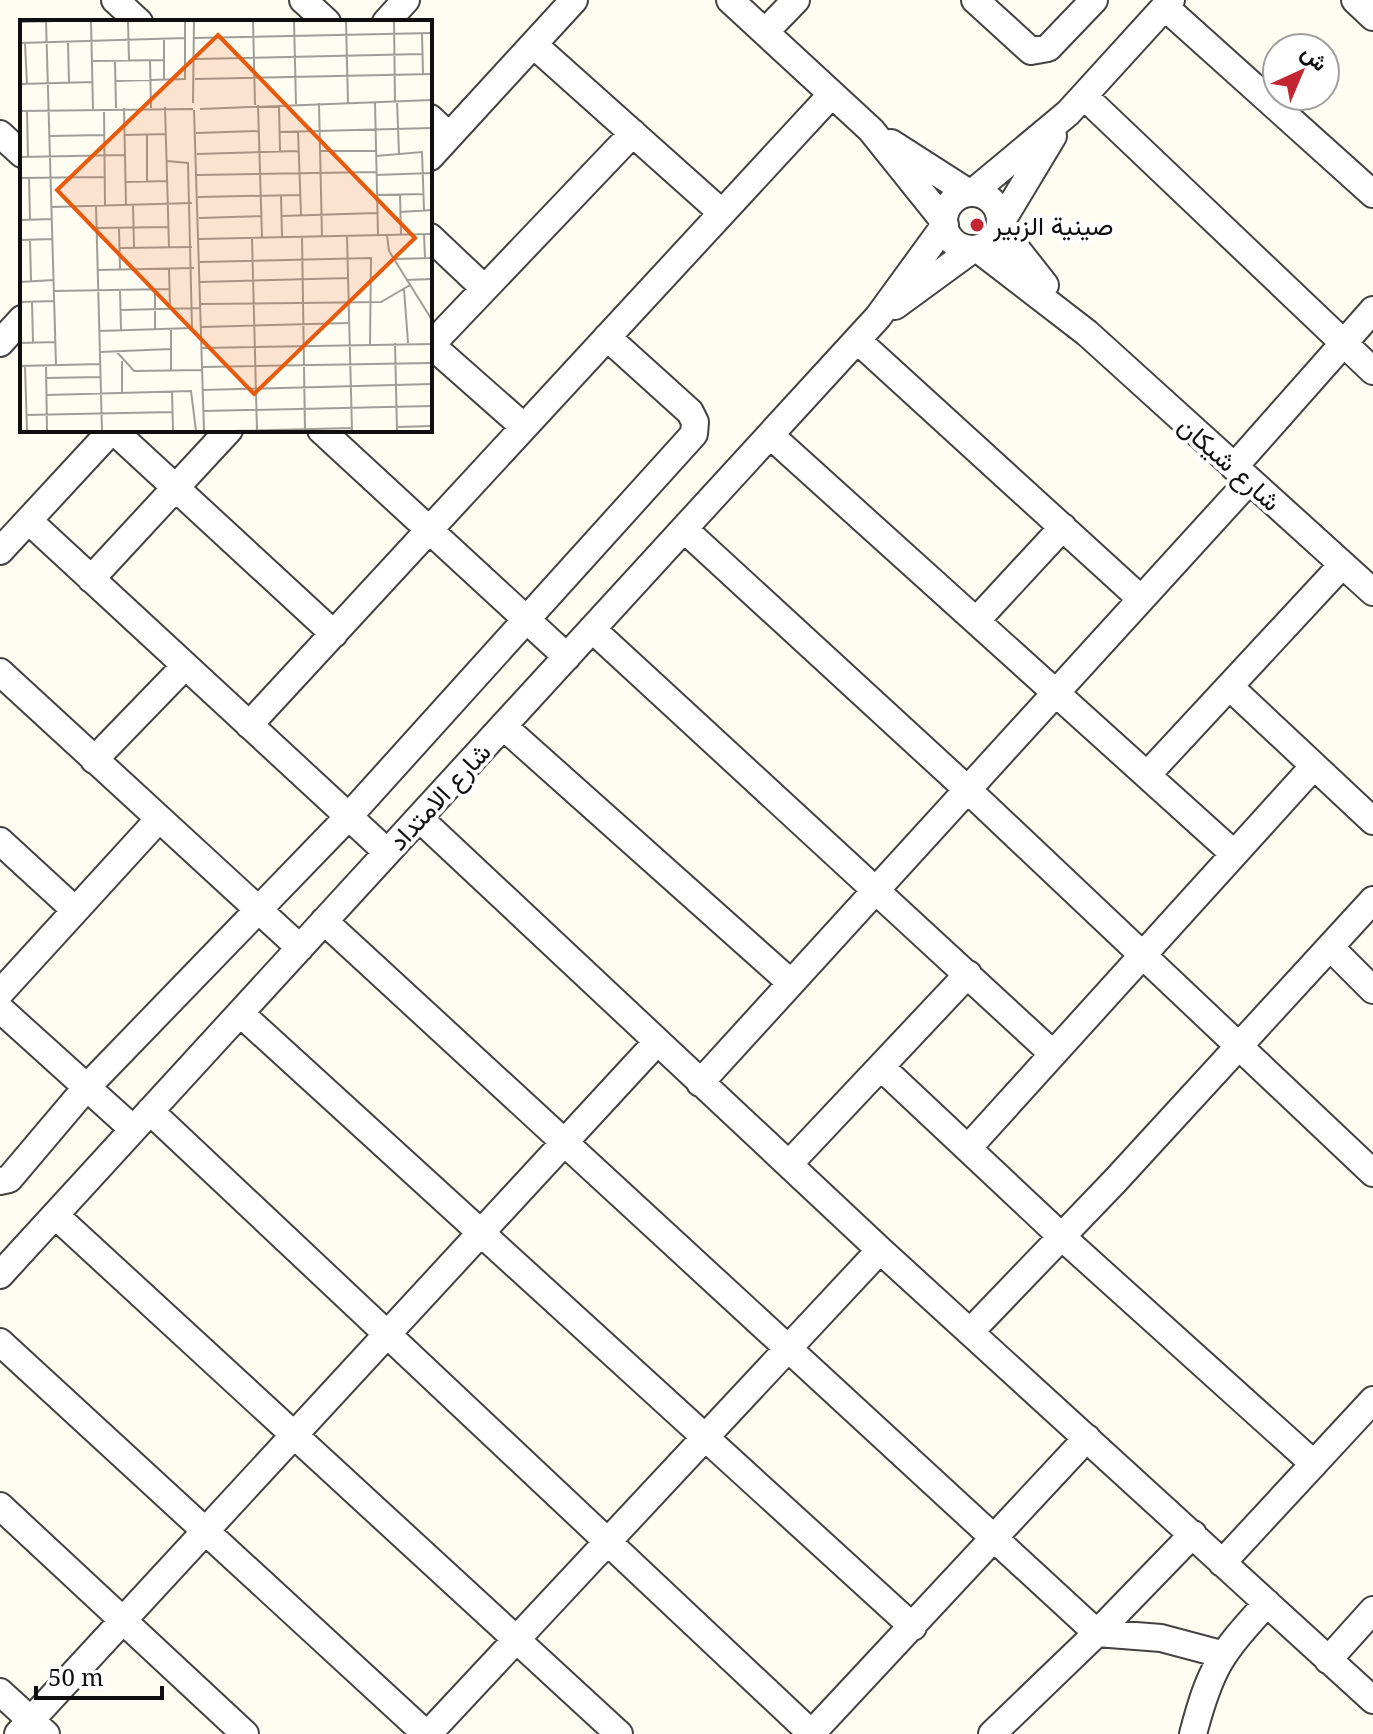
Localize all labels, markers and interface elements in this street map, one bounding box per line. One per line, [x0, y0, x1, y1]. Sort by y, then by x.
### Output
inset map [20, 20, 432, 432]
north arrow [1261, 32, 1341, 112]
text: ش [1296, 37, 1336, 77]
place label: صينية الزبير [992, 207, 1114, 243]
marker: صينية الزبير [968, 216, 986, 234]
street label: شارع شيكان [1170, 407, 1289, 519]
street label: شارع الامتداد [380, 734, 499, 858]
scale bar [36, 1650, 162, 1700]
text: 50 m [48, 1660, 104, 1693]

